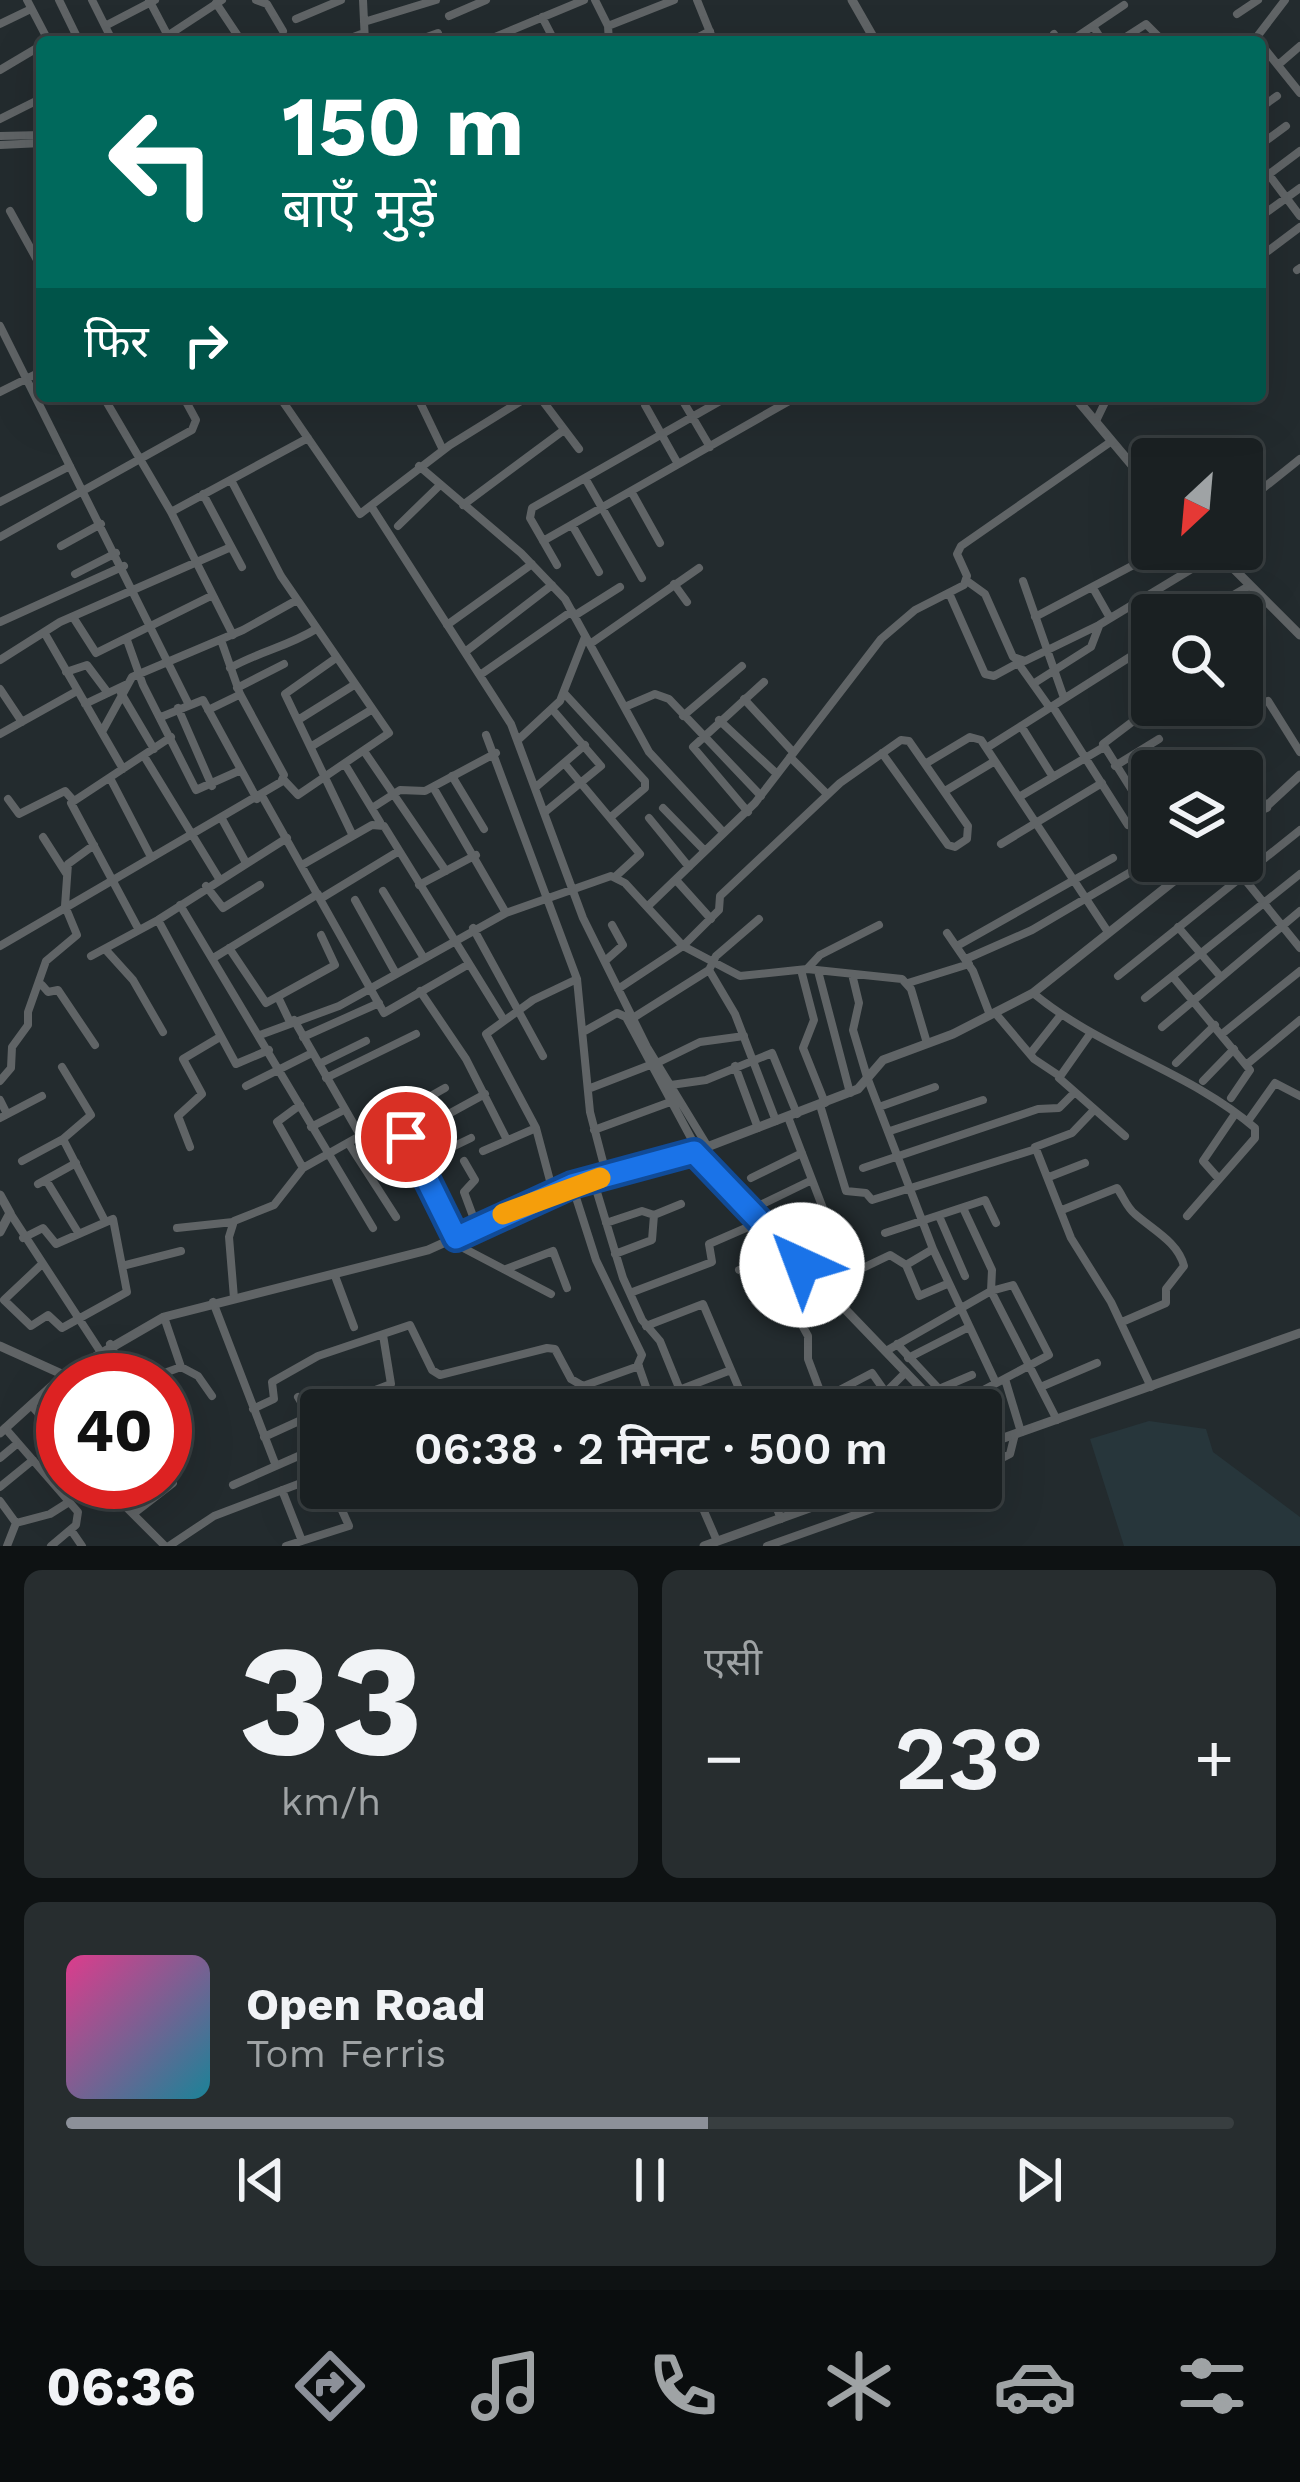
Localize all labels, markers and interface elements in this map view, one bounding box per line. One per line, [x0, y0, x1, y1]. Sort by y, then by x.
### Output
text: 150 m [282, 77, 524, 175]
icon: left [84, 84, 240, 240]
text: बाएँ मुड़ें [282, 177, 436, 240]
icon: right [173, 312, 239, 378]
text: फिर [84, 315, 149, 368]
north arrow [1131, 438, 1263, 570]
map controls [1131, 438, 1263, 882]
button: search [1131, 594, 1263, 726]
button: layers [1131, 750, 1263, 882]
pin [355, 1086, 457, 1188]
icon: arrive [373, 1104, 439, 1170]
position arrow [739, 1202, 865, 1328]
speed limit sign: 40 [36, 1353, 192, 1509]
text: 06:38 · 2 मिनट · 500 m [414, 1422, 888, 1475]
text: 33 [238, 1609, 424, 1792]
text: एसी [704, 1639, 762, 1684]
text: 23° [894, 1705, 1044, 1811]
text: − [704, 1720, 744, 1797]
text: + [1194, 1720, 1234, 1797]
text: km/h [281, 1779, 381, 1824]
text: Open Road [246, 1978, 486, 2031]
text: Tom Ferris [246, 2031, 446, 2076]
icon: previous [228, 2147, 294, 2213]
icon: pause [617, 2147, 683, 2213]
icon: next [1006, 2147, 1072, 2213]
icon: directions [288, 2344, 372, 2428]
icon: music [464, 2344, 548, 2428]
icon: phone [641, 2344, 725, 2428]
icon: climate [817, 2344, 901, 2428]
icon: car [993, 2344, 1077, 2428]
icon: filters [1170, 2344, 1254, 2428]
text: 06:36 [46, 2355, 196, 2418]

